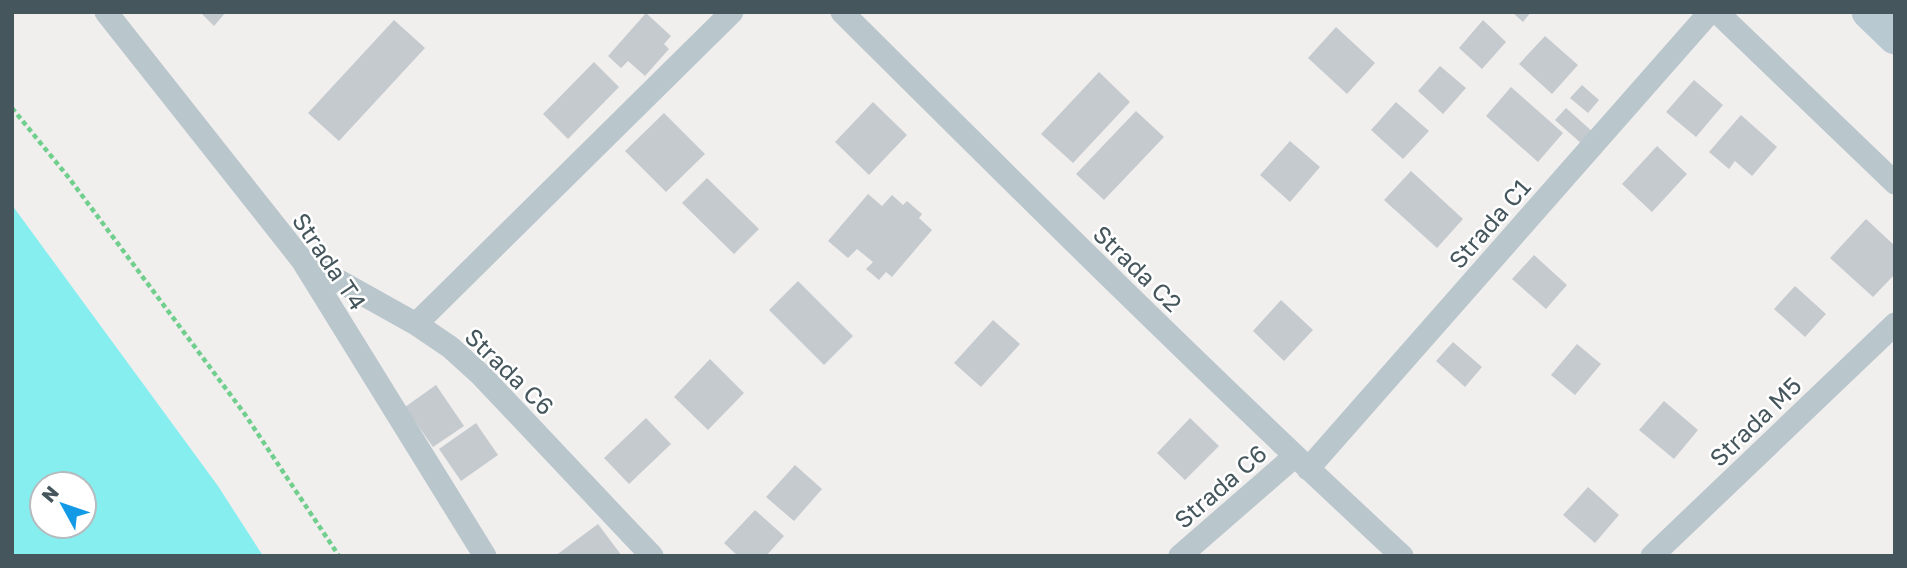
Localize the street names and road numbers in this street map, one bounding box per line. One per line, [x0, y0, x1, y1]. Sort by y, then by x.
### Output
street label: Strada C1 [1442, 172, 1536, 274]
street label: Strada T4 [287, 207, 373, 315]
street label: Strada C2 [1088, 219, 1188, 317]
street label: Strada C6 [460, 322, 560, 420]
street label: Strada M5 [1703, 370, 1807, 472]
street label: Strada C6 [1168, 438, 1272, 534]

